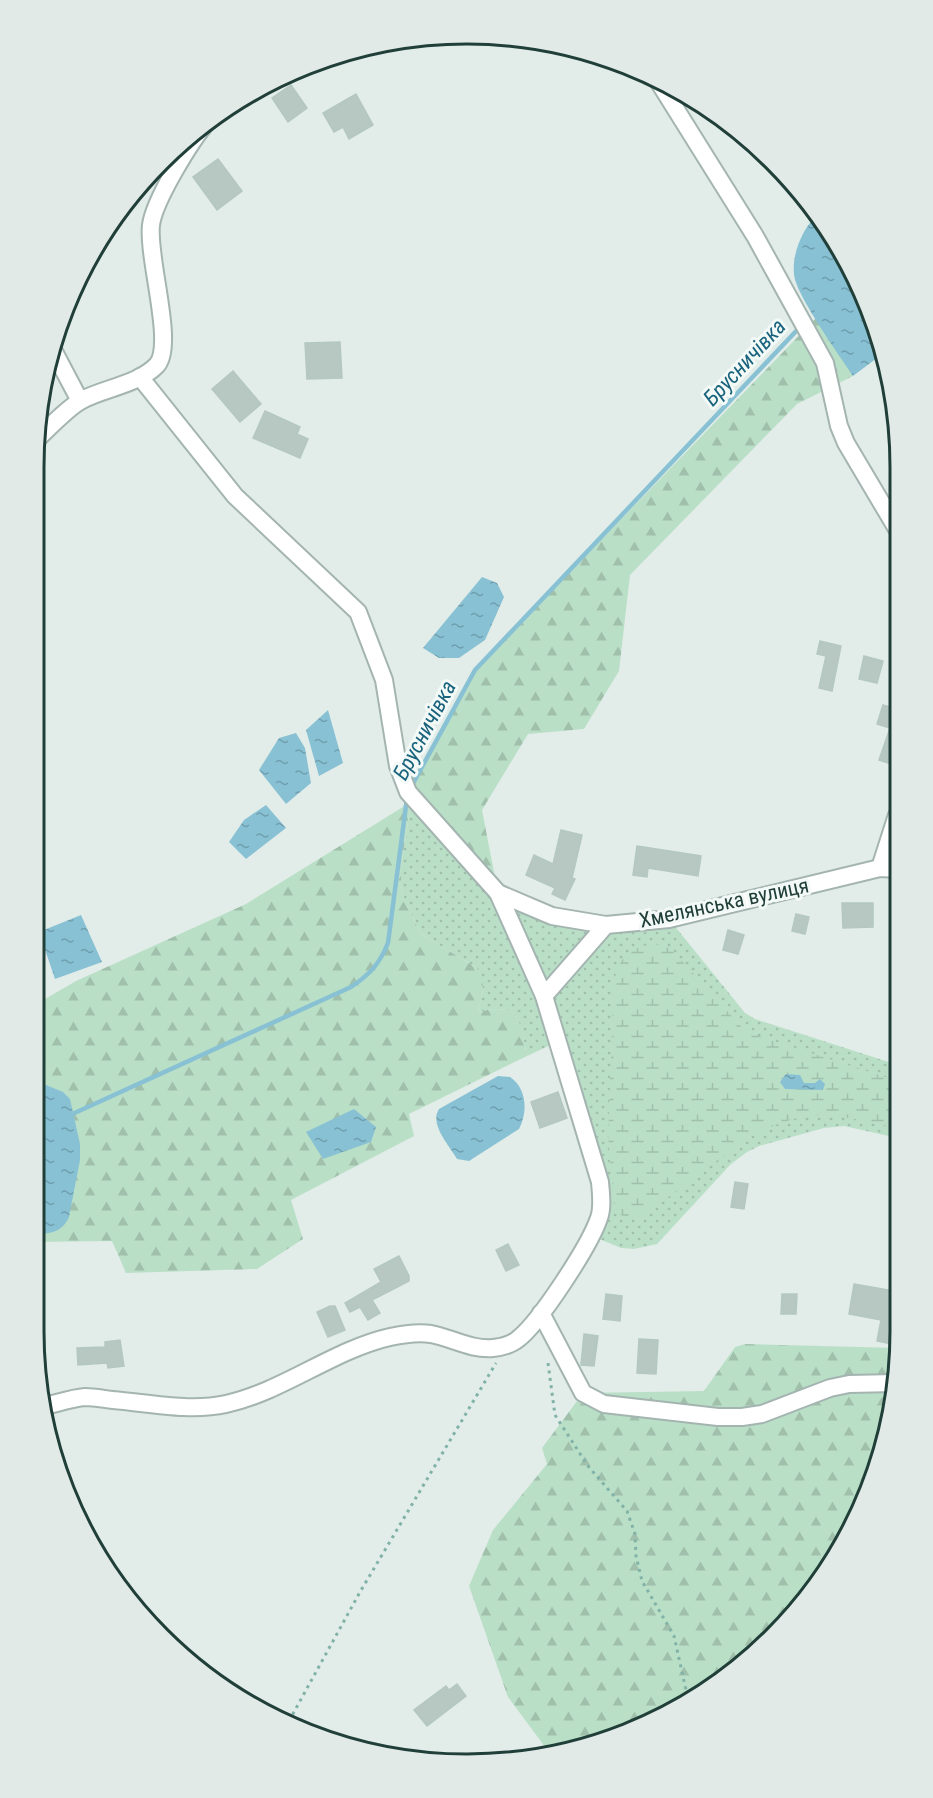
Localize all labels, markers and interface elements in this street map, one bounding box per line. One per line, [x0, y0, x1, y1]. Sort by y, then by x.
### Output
water label: Брусничівка [698, 314, 791, 411]
water label: Брусничівка [388, 676, 461, 784]
street label: Хмелянська вулиця [637, 873, 811, 933]

